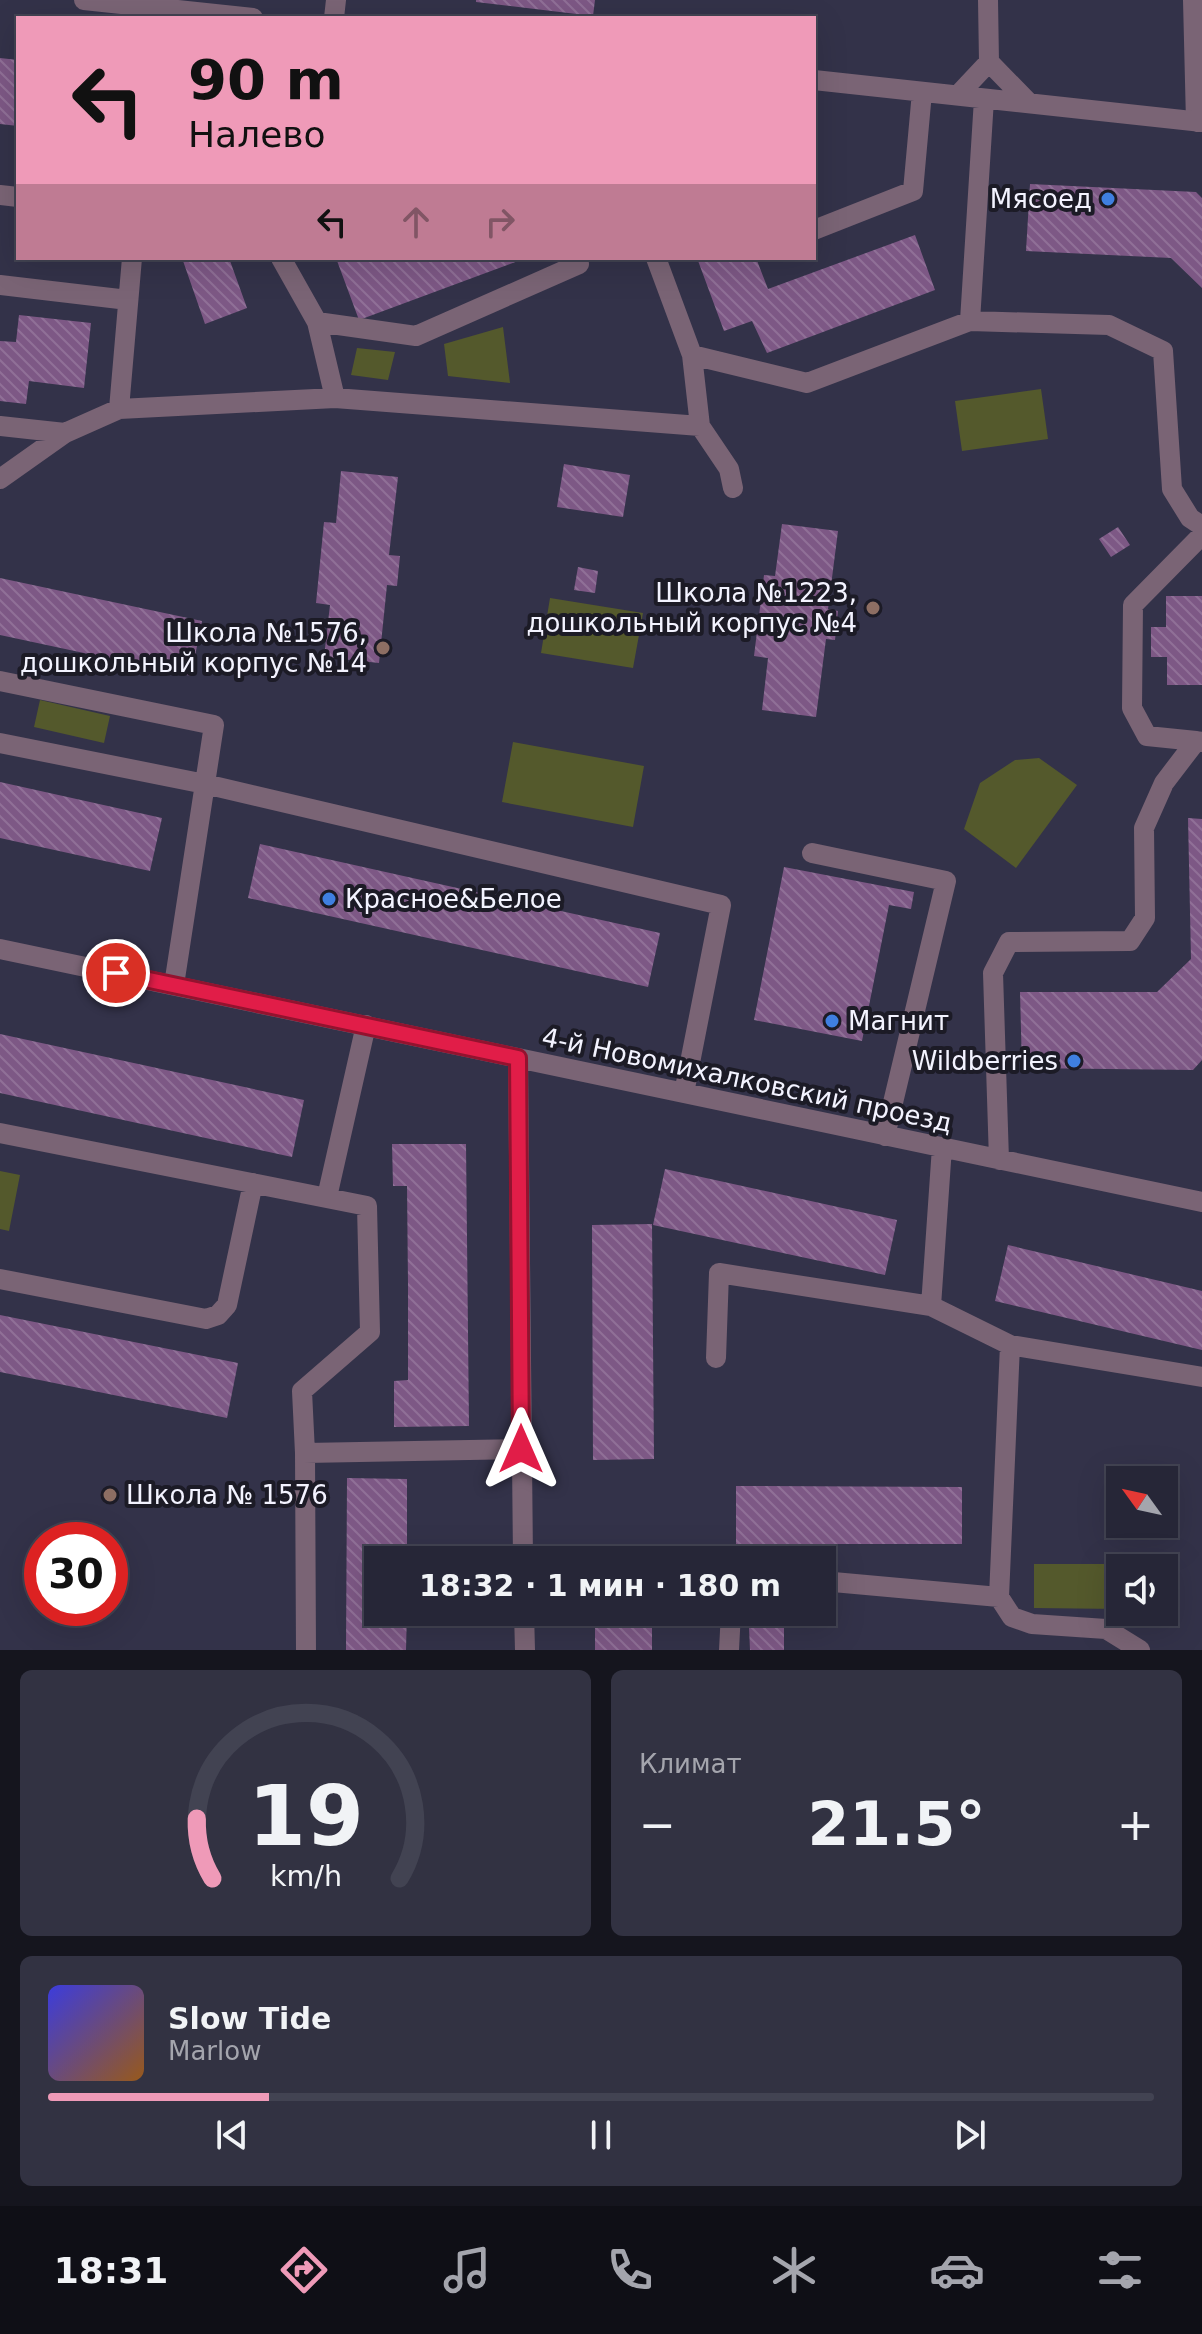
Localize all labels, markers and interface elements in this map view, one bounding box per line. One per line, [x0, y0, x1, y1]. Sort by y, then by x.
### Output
text: 90 m [188, 47, 344, 112]
icon: left [56, 48, 160, 152]
text: Налево [188, 114, 326, 155]
place label: Мясоед [990, 184, 1092, 214]
marker: Мясоед [1099, 190, 1117, 208]
icon: left [310, 200, 354, 244]
icon: ahead [394, 200, 438, 244]
icon: right [478, 200, 522, 244]
place label: Школа №1223, дошкольный корпус №4 [526, 578, 857, 638]
marker: Школа №1223, дошкольный корпус №4 [864, 599, 882, 617]
place label: Школа №1576, дошкольный корпус №14 [20, 618, 367, 678]
marker: Школа №1576, дошкольный корпус №14 [374, 639, 392, 657]
place label: Красное&Белое [345, 884, 562, 914]
marker: Красное&Белое [320, 890, 338, 908]
pin [82, 939, 150, 1007]
icon: arrive [94, 951, 138, 995]
place label: Магнит [848, 1006, 949, 1036]
marker: Магнит [823, 1012, 841, 1030]
street label: 4-й Новомихалковский проезд [539, 1022, 955, 1138]
place label: Wildberries [912, 1046, 1058, 1076]
marker: Wildberries [1065, 1052, 1083, 1070]
position arrow [479, 1407, 563, 1491]
north arrow [1106, 1466, 1178, 1538]
map controls [1106, 1466, 1178, 1626]
place label: Школа № 1576 [126, 1480, 328, 1510]
marker: Школа № 1576 [101, 1486, 119, 1504]
speed limit sign: 30 [24, 1522, 128, 1626]
button: sound [1106, 1554, 1178, 1626]
text: 18:32 · 1 мин · 180 m [419, 1568, 781, 1603]
text: Климат [639, 1749, 742, 1779]
text: 19 [248, 1768, 363, 1865]
text: 21.5° [807, 1789, 986, 1859]
text: − [639, 1799, 676, 1850]
text: + [1117, 1799, 1154, 1850]
text: km/h [269, 1859, 342, 1893]
text: Slow Tide [168, 2001, 331, 2036]
text: Marlow [168, 2036, 261, 2066]
icon: previous [210, 2113, 254, 2157]
icon: pause [579, 2113, 623, 2157]
icon: next [948, 2113, 992, 2157]
icon: directions [276, 2242, 332, 2298]
icon: music [439, 2242, 495, 2298]
icon: phone [602, 2242, 658, 2298]
icon: climate [766, 2242, 822, 2298]
icon: car [929, 2242, 985, 2298]
icon: filters [1092, 2242, 1148, 2298]
text: 18:31 [54, 2250, 168, 2291]

